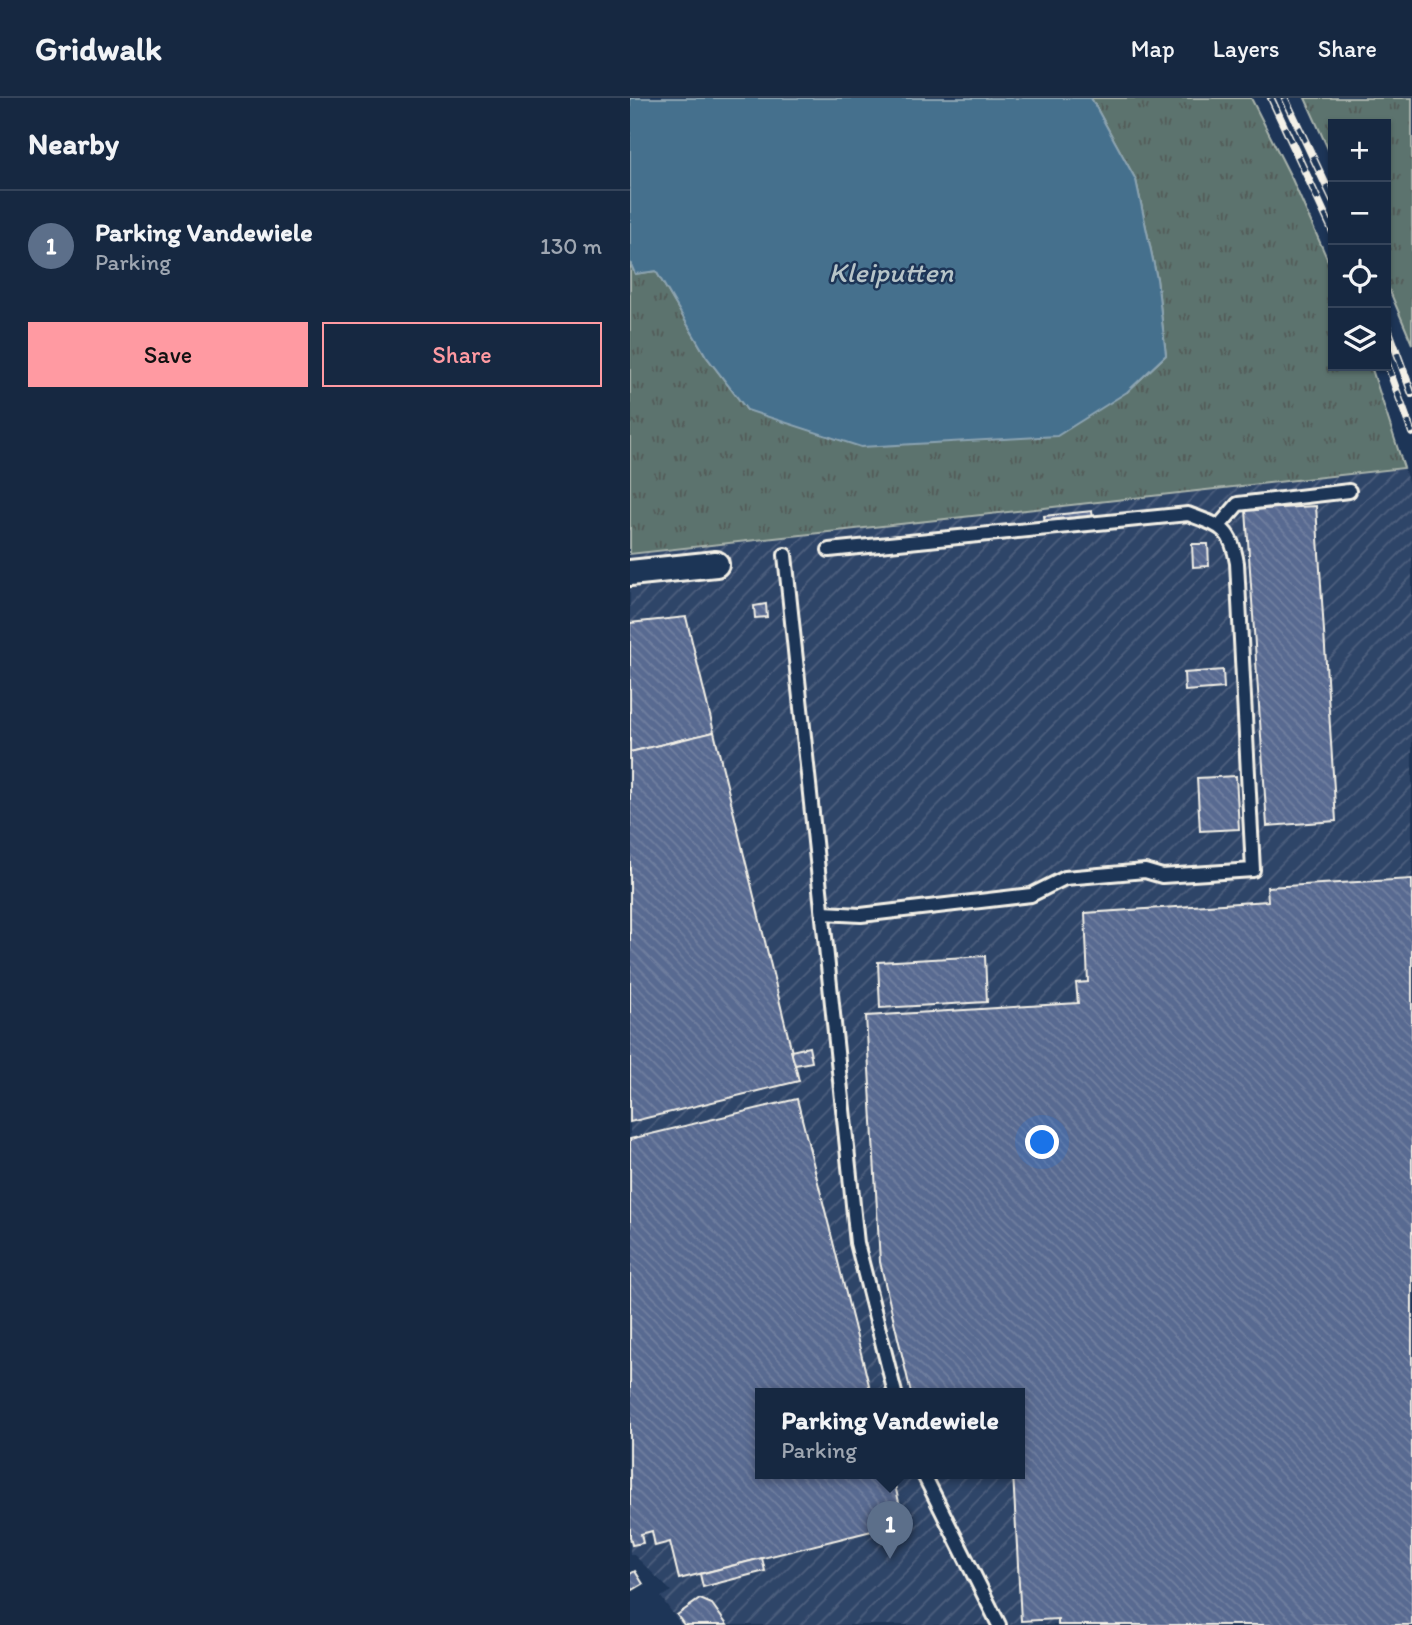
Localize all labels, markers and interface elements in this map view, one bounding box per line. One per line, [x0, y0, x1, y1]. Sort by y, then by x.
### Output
text: Gridwalk [35, 29, 162, 68]
text: Map [1131, 34, 1175, 63]
text: Layers [1213, 34, 1280, 63]
text: Share [1318, 34, 1377, 63]
map controls [1328, 119, 1391, 371]
button: + [1328, 119, 1391, 182]
text: Nearby [28, 125, 119, 162]
button: − [1328, 182, 1391, 245]
text: Parking Vandewiele [95, 216, 313, 248]
text: 1 [46, 232, 56, 260]
text: 130 m [540, 232, 602, 260]
button: locate [1328, 245, 1391, 308]
text: Parking [95, 248, 171, 276]
water label: Kleiputten [829, 255, 955, 289]
button: layers [1328, 308, 1391, 371]
button: Save [28, 322, 308, 387]
button: Share [322, 322, 602, 387]
your location [1025, 1125, 1059, 1159]
popup [755, 1388, 1025, 1479]
text: Parking Vandewiele [781, 1404, 999, 1436]
text: Parking [781, 1436, 857, 1464]
pin: 1 [867, 1501, 913, 1559]

